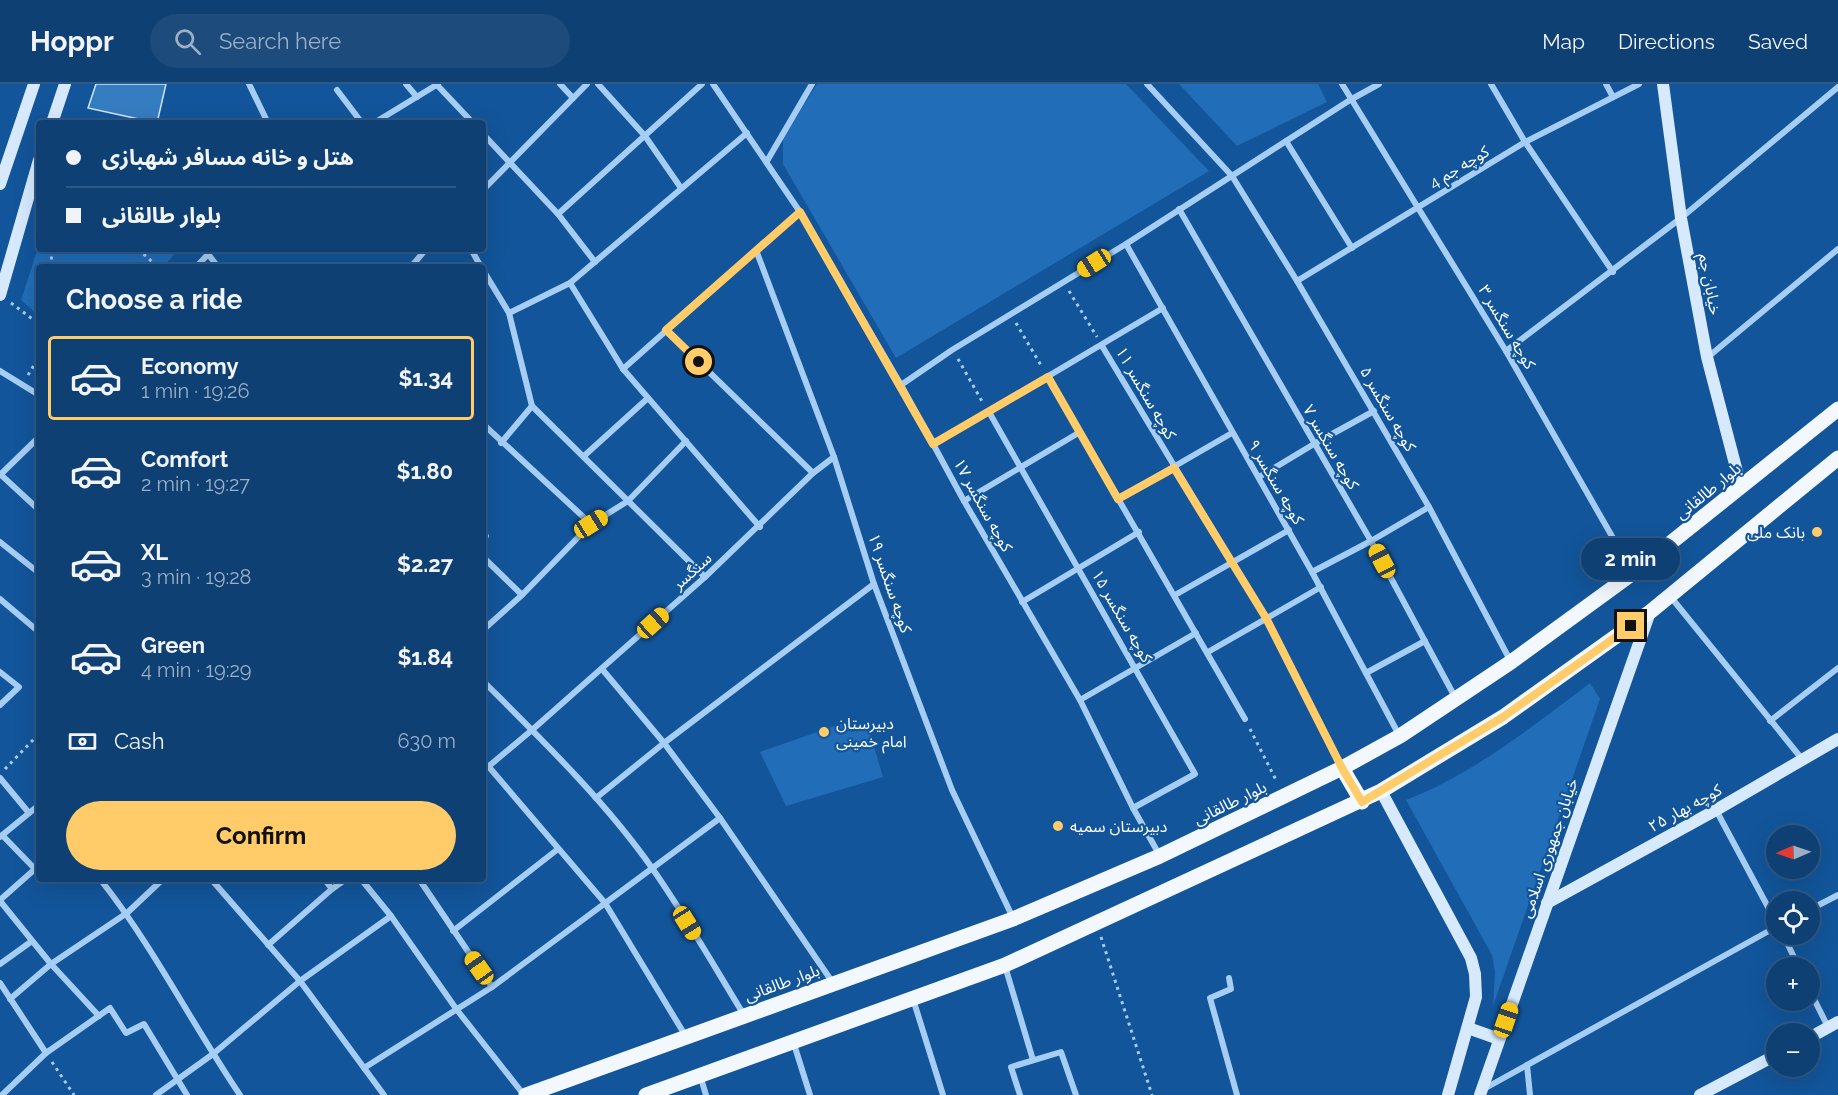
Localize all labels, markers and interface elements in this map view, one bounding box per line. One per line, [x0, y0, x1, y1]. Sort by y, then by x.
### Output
search box [150, 14, 570, 68]
text: Hoppr [30, 25, 114, 58]
icon: search [171, 25, 204, 58]
text: Search here [219, 28, 341, 54]
text: Map [1542, 29, 1585, 54]
text: Directions [1618, 29, 1715, 54]
text: Saved [1748, 29, 1808, 54]
street label: کوچه جم 4 [1426, 141, 1494, 195]
text: هتل و خانه مسافر شهبازی [102, 144, 354, 170]
text: بلوار طالقانی [102, 202, 221, 228]
car [1074, 246, 1114, 280]
street label: خیابان جم [1692, 252, 1725, 317]
street label: کوچه سنگسر ۳ [1474, 281, 1540, 373]
text: Choose a ride [66, 284, 242, 315]
street label: کوچه سنگسر ۱۱ [1111, 343, 1180, 444]
route start [685, 348, 712, 375]
icon: car [69, 351, 123, 405]
text: Economy [141, 353, 239, 379]
street label: کوچه سنگسر ۵ [1355, 363, 1420, 456]
text: $1.34 [398, 365, 453, 391]
text: 1 min · 19:26 [141, 379, 250, 403]
street label: کوچه سنگسر ۷ [1298, 401, 1363, 494]
street label: کوچه سنگسر ۹ [1243, 436, 1308, 529]
icon: car [69, 444, 123, 498]
text: Comfort [141, 446, 228, 472]
street label: کوچه سنگسر ۱۷ [949, 455, 1017, 556]
text: $1.80 [396, 458, 453, 484]
street label: بلوار طالقانی [1671, 459, 1745, 523]
text: 2 min · 19:27 [141, 472, 250, 496]
car [571, 507, 611, 541]
place label: بانک ملی [1747, 523, 1805, 542]
marker: بانک ملی [1810, 525, 1824, 539]
street label: کوچه سنگسر ۱۹ [863, 531, 916, 636]
icon: car [69, 537, 123, 591]
text: XL [141, 539, 168, 565]
callout: 2 min [1582, 539, 1680, 581]
car [1366, 541, 1398, 581]
text: 2 min [1605, 547, 1656, 571]
street label: سنگسر [668, 549, 715, 594]
text: $2.27 [397, 551, 453, 577]
text: 3 min · 19:28 [141, 565, 251, 589]
street label: کوچه سنگسر ۱۵ [1087, 566, 1156, 667]
car [634, 604, 672, 642]
route end [1617, 612, 1644, 639]
icon: car [69, 630, 123, 684]
text: Green [141, 632, 205, 658]
text: $1.84 [397, 644, 453, 670]
text: 4 min · 19:29 [141, 658, 252, 682]
place label: دبیرستان امام خمینی [836, 714, 907, 754]
icon: cash [66, 725, 99, 758]
marker: دبیرستان امام خمینی [817, 725, 831, 739]
text: Cash [114, 728, 165, 754]
text: 630 m [398, 729, 456, 753]
street label: خیابان جمهوری اسلامی [1516, 776, 1582, 920]
street label: بلوار طالقانی [1190, 777, 1270, 829]
street label: کوچه بهار ۲۵ [1645, 780, 1726, 837]
button: Confirm [66, 801, 456, 870]
place label: دبیرستان سمیه [1070, 817, 1168, 836]
marker: دبیرستان سمیه [1051, 819, 1065, 833]
north arrow [1766, 825, 1820, 879]
map controls [1766, 825, 1820, 1077]
button: locate [1766, 891, 1820, 945]
car [670, 903, 704, 943]
car [461, 948, 497, 988]
button: + [1766, 957, 1820, 1011]
street label: بلوار طالقانی [742, 961, 822, 1005]
car [1492, 1000, 1520, 1040]
button: − [1766, 1023, 1820, 1077]

